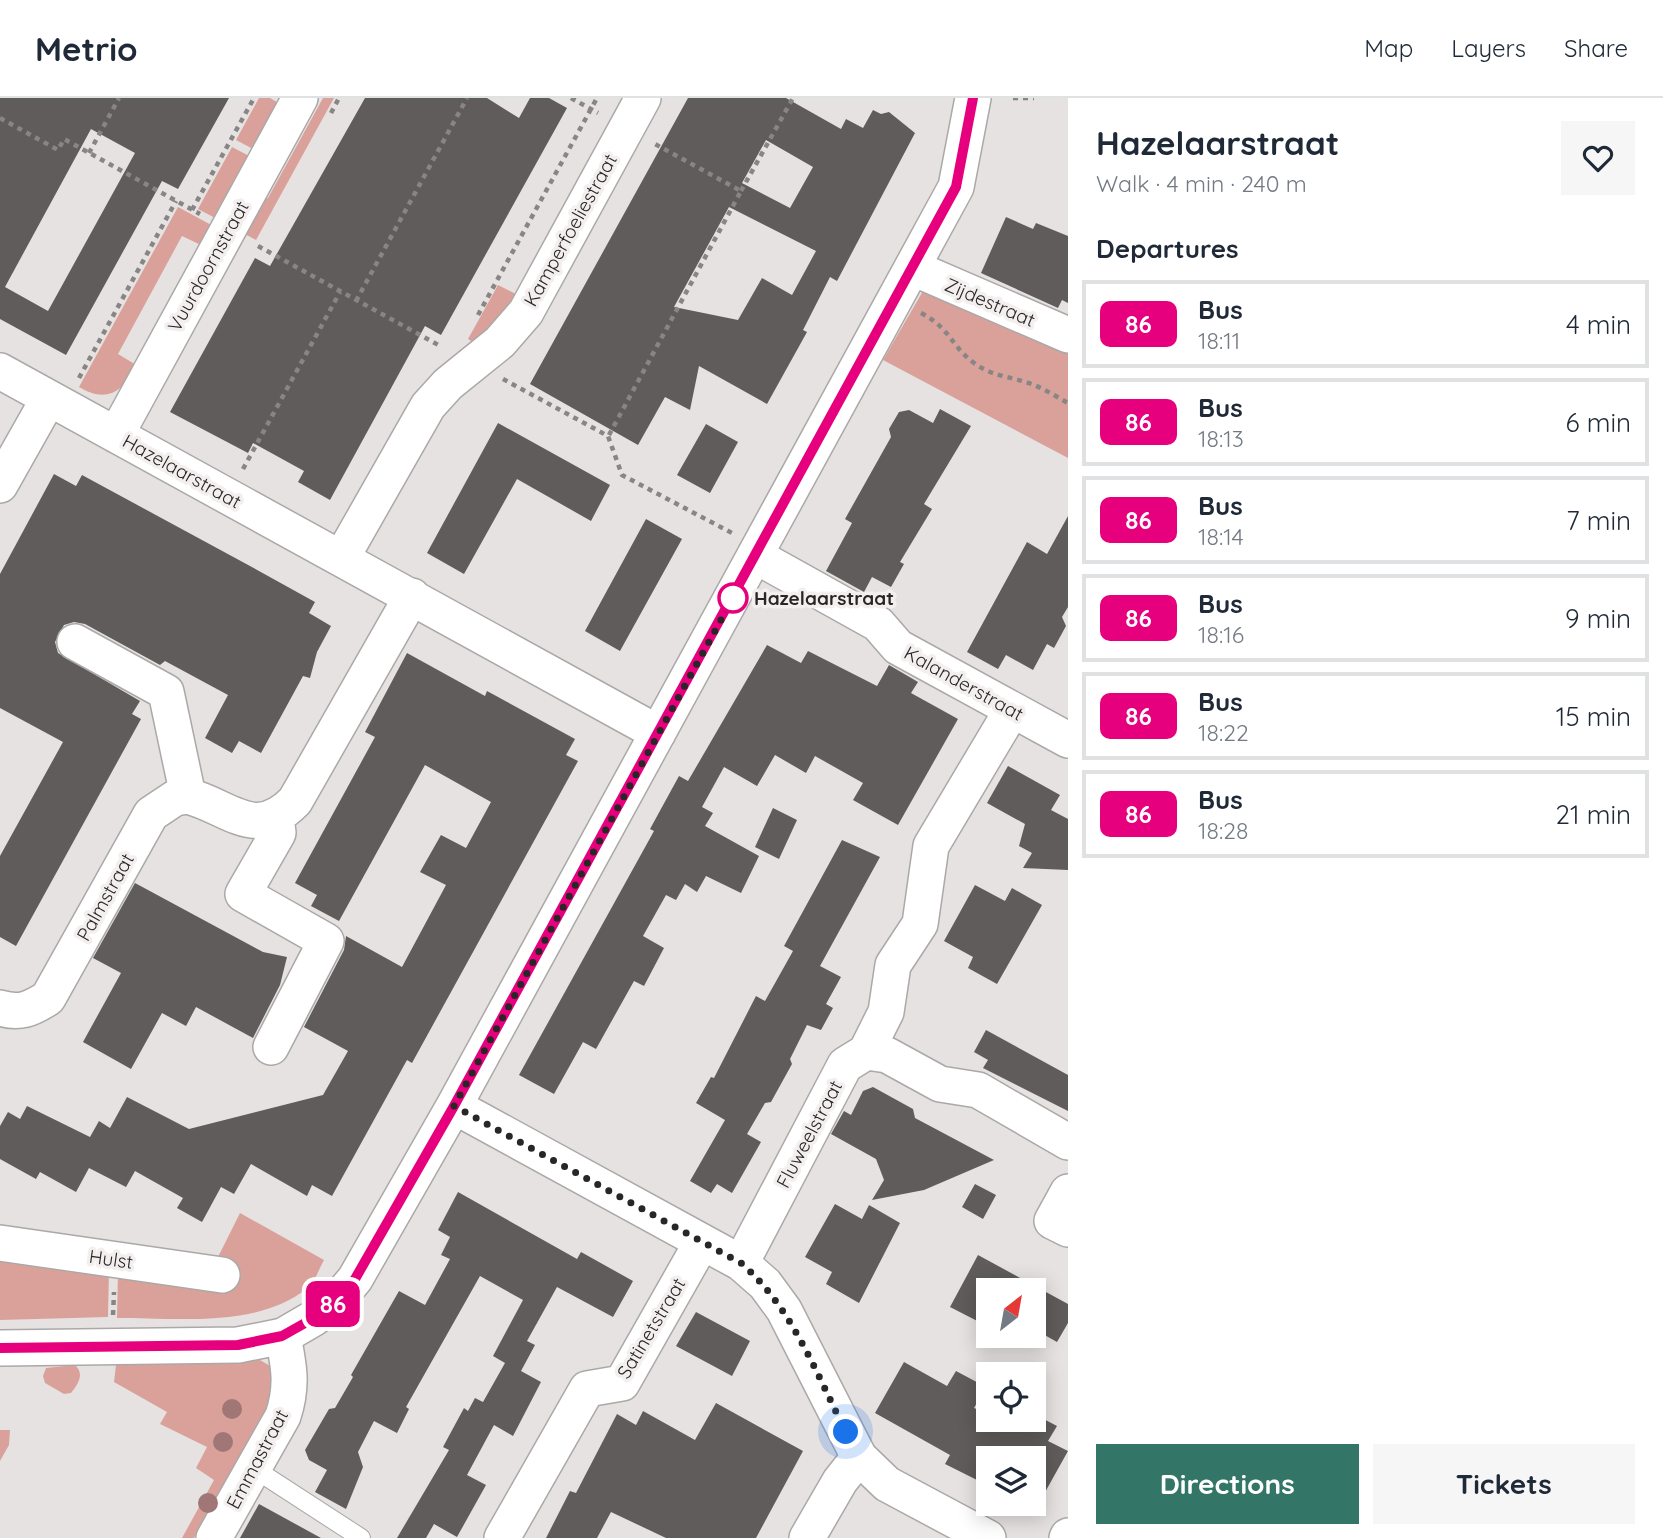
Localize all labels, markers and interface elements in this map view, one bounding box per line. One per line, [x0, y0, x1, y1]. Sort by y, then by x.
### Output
text: Metrio [35, 28, 138, 69]
text: Map [1364, 33, 1413, 63]
text: Layers [1451, 33, 1526, 63]
text: Share [1564, 33, 1628, 63]
button: heart [1561, 121, 1635, 195]
text: Hazelaarstraat [1096, 122, 1339, 163]
street label: Kamperfoeliestraat [518, 149, 622, 311]
text: Walk · 4 min · 240 m [1096, 169, 1307, 198]
street label: Vuurdoornstraat [162, 196, 254, 336]
text: Departures [1096, 232, 1239, 265]
street label: Zijdestraat [941, 272, 1039, 332]
text: Bus [1198, 293, 1243, 326]
text: 4 min [1566, 308, 1631, 341]
text: 86 [1125, 309, 1152, 339]
text: 18:11 [1198, 326, 1240, 355]
text: Bus [1198, 391, 1243, 424]
text: 6 min [1566, 406, 1631, 439]
text: 86 [1125, 407, 1152, 437]
text: 18:13 [1198, 424, 1244, 453]
street label: Hazelaarstraat [119, 429, 245, 513]
text: Bus [1198, 489, 1243, 522]
text: 7 min [1566, 504, 1631, 537]
text: 86 [1125, 505, 1152, 535]
text: 18:14 [1198, 522, 1244, 551]
marker: Hazelaarstraat [718, 583, 748, 613]
place label: Hazelaarstraat [754, 586, 894, 610]
text: Bus [1198, 587, 1243, 620]
text: 9 min [1565, 602, 1631, 635]
text: 86 [1125, 603, 1152, 633]
text: 18:16 [1198, 620, 1244, 649]
street label: Kalanderstraat [900, 640, 1028, 726]
text: Bus [1198, 685, 1243, 718]
text: 15 min [1556, 700, 1631, 733]
text: 86 [1125, 701, 1152, 731]
text: 18:22 [1198, 718, 1249, 747]
text: Bus [1198, 783, 1243, 816]
text: 21 min [1556, 798, 1631, 831]
text: 86 [1125, 799, 1152, 829]
text: 18:28 [1198, 816, 1248, 845]
street label: Palmstraat [71, 849, 139, 945]
street label: Fluweelstraat [771, 1076, 847, 1192]
street label: Hulst [87, 1244, 135, 1274]
street label: Satinetstraat [612, 1273, 690, 1383]
north arrow [976, 1278, 1046, 1348]
map controls [976, 1278, 1046, 1516]
line badge: 86 [302, 1281, 364, 1327]
text: 86 [320, 1289, 346, 1319]
button: locate [976, 1362, 1046, 1432]
street label: Emmastraat [221, 1405, 293, 1513]
your location [828, 1414, 863, 1449]
button: Directions [1096, 1444, 1359, 1524]
button: Tickets [1373, 1444, 1635, 1524]
button: layers [976, 1446, 1046, 1516]

